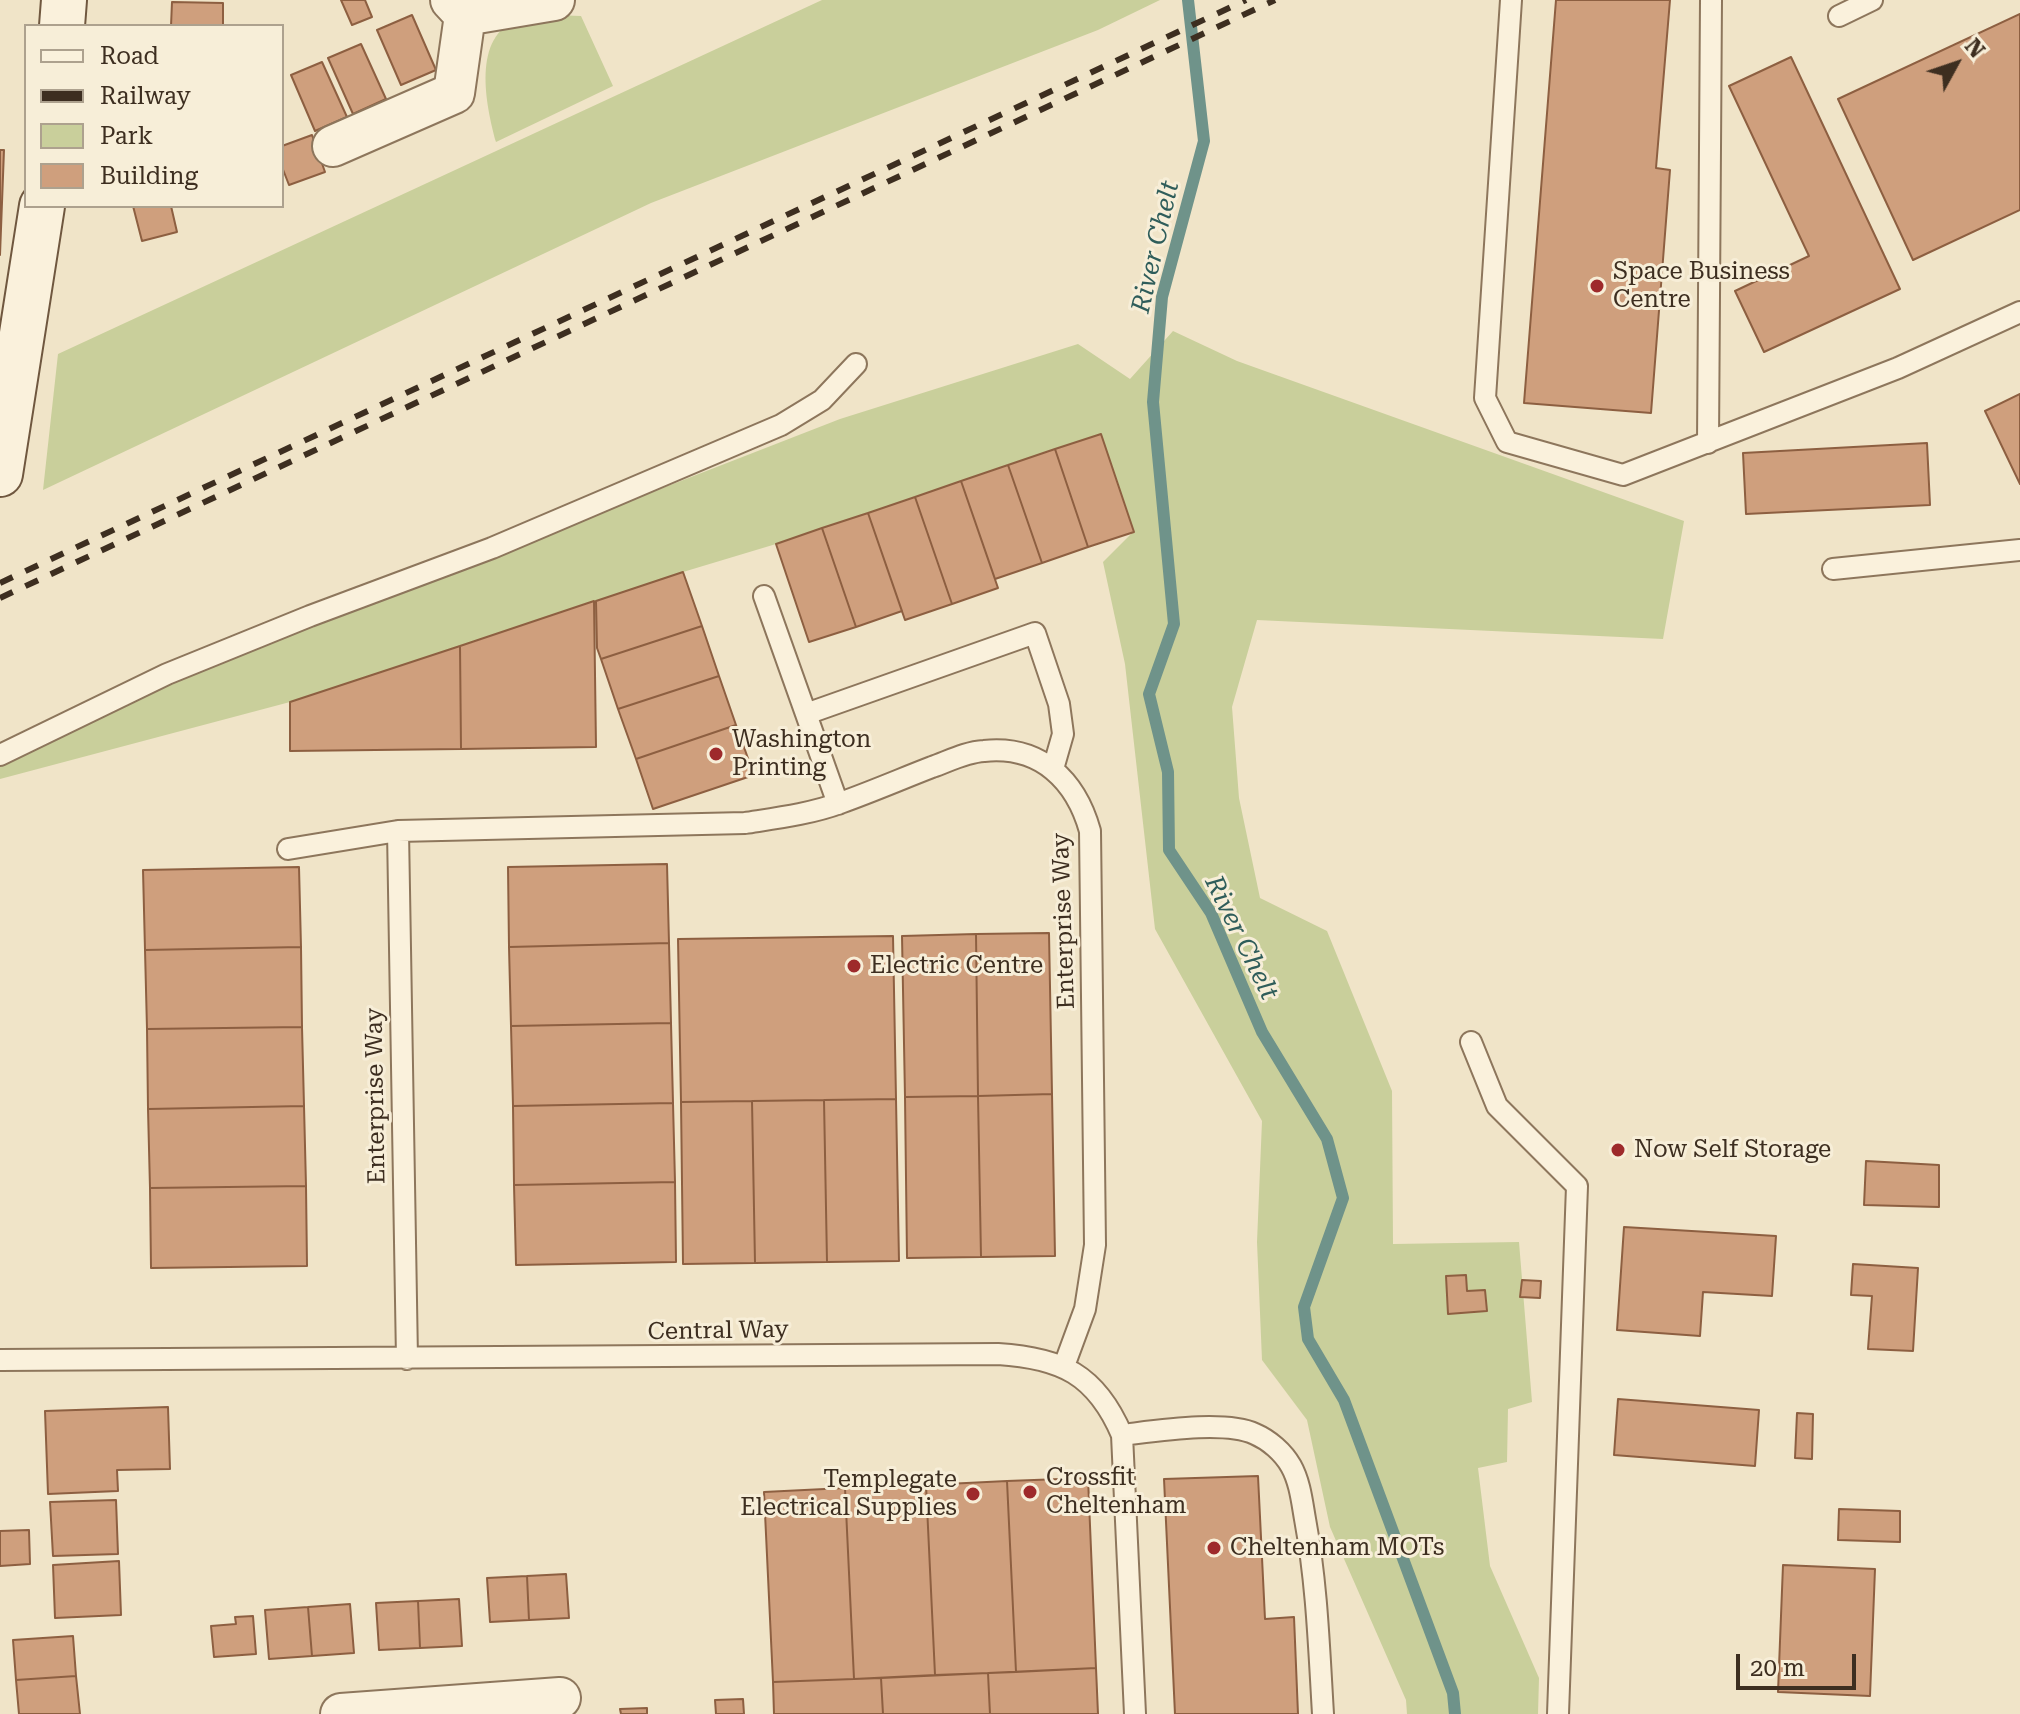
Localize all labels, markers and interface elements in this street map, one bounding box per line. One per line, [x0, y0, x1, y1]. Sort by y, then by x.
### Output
legend [24, 24, 284, 208]
north arrow [1916, 24, 1996, 104]
text: N [1960, 34, 1990, 63]
text: Road [100, 42, 159, 70]
text: Railway [100, 82, 191, 110]
text: Park [100, 122, 153, 150]
text: Building [100, 162, 198, 190]
water label: River Chelt [1126, 178, 1186, 316]
place label: Space Business Centre [1613, 258, 1790, 314]
marker: Space Business Centre [1588, 277, 1606, 295]
place label: Washington Printing [732, 726, 871, 782]
marker: Washington Printing [707, 745, 725, 763]
street label: Enterprise Way [1047, 832, 1081, 1010]
water label: River Chelt [1197, 871, 1285, 1005]
place label: Electric Centre [870, 952, 1043, 980]
marker: Electric Centre [845, 957, 863, 975]
street label: Enterprise Way [360, 1008, 392, 1184]
place label: Now Self Storage [1634, 1136, 1831, 1164]
marker: Now Self Storage [1609, 1141, 1627, 1159]
street label: Central Way [647, 1315, 789, 1347]
place label: Crossfit Cheltenham [1046, 1464, 1186, 1520]
place label: Templegate Electrical Supplies [740, 1466, 957, 1522]
marker: Crossfit Cheltenham [1021, 1483, 1039, 1501]
marker: Templegate Electrical Supplies [964, 1485, 982, 1503]
place label: Cheltenham MOTs [1230, 1534, 1444, 1562]
marker: Cheltenham MOTs [1205, 1539, 1223, 1557]
scale bar [1740, 1638, 1860, 1688]
text: 20 m [1750, 1654, 1805, 1682]

